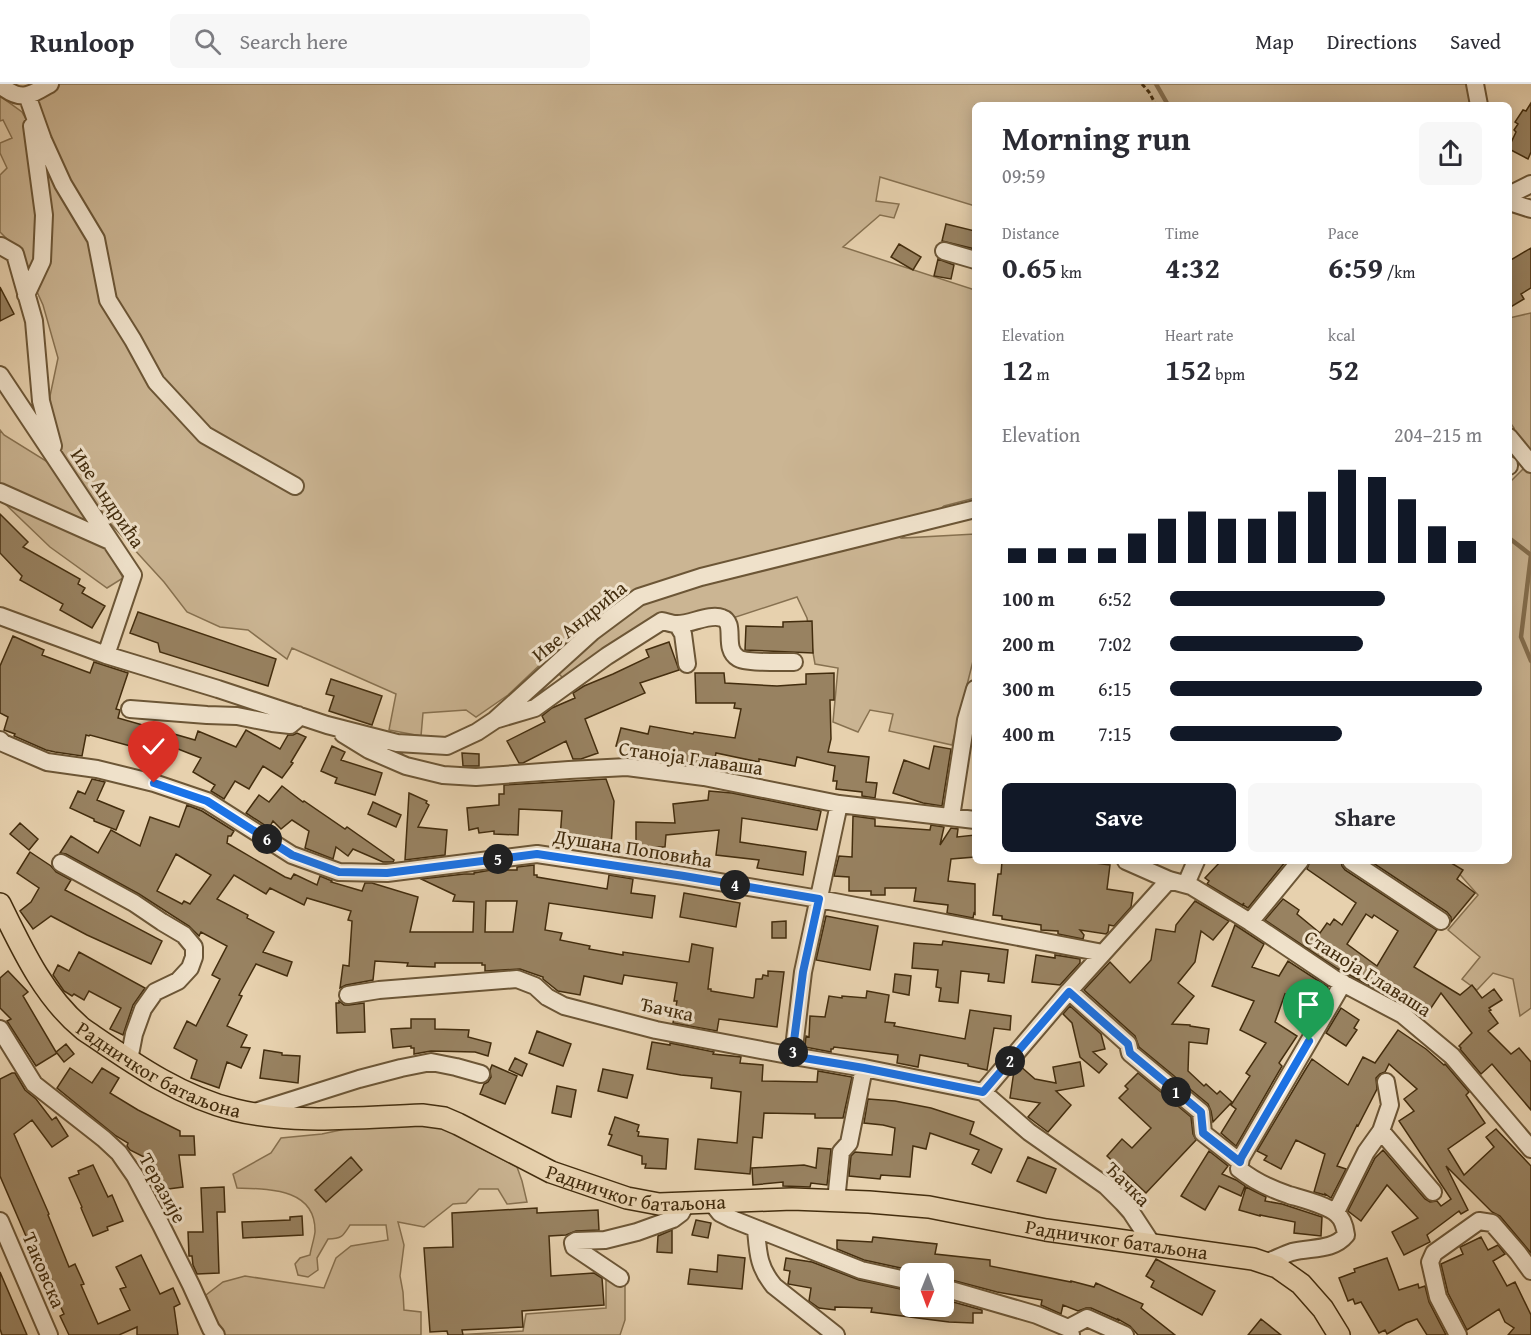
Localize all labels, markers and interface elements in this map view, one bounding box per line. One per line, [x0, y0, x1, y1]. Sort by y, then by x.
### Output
search box [170, 14, 590, 68]
text: Runloop [30, 21, 134, 62]
icon: search [191, 25, 224, 58]
text: Search here [239, 25, 348, 57]
text: Map [1255, 26, 1294, 57]
text: Directions [1327, 26, 1417, 57]
text: Saved [1450, 26, 1501, 57]
text: Morning run [1002, 114, 1191, 162]
button: share [1419, 122, 1482, 185]
text: 09:59 [1002, 161, 1045, 190]
text: Distance [1002, 221, 1059, 245]
text: Time [1165, 221, 1199, 245]
text: Pace [1328, 221, 1359, 245]
text: 0.65 [1002, 245, 1057, 289]
text: 4:32 [1165, 245, 1220, 289]
text: 6:59 [1328, 245, 1383, 289]
text: km [1057, 260, 1082, 284]
text: /km [1383, 260, 1415, 284]
text: Elevation [1002, 323, 1065, 347]
text: Heart rate [1165, 323, 1234, 347]
text: kcal [1328, 323, 1355, 347]
text: 12 [1002, 347, 1033, 391]
text: 152 [1165, 347, 1212, 391]
text: 52 [1328, 347, 1359, 391]
text: m [1033, 362, 1050, 386]
text: bpm [1212, 362, 1245, 386]
text: Elevation [1002, 420, 1080, 449]
text: 204–215 m [1394, 420, 1482, 449]
street label: Иве Андрића [64, 442, 153, 554]
street label: Иве Андрића [525, 573, 633, 668]
text: 100 m [1002, 584, 1055, 613]
text: 6:52 [1098, 584, 1132, 613]
text: 200 m [1002, 629, 1055, 658]
text: 7:02 [1098, 629, 1132, 658]
text: 300 m [1002, 674, 1055, 703]
text: 6:15 [1098, 674, 1132, 703]
text: 400 m [1002, 719, 1055, 748]
text: 7:15 [1098, 719, 1132, 748]
pin [128, 721, 179, 783]
icon: check [137, 730, 170, 763]
street label: Станоја Главаша [617, 733, 766, 782]
button: Save [1002, 783, 1236, 852]
button: Share [1248, 783, 1482, 852]
street label: Душана Поповића [551, 821, 715, 874]
pin: 6 [252, 824, 282, 854]
text: 6 [263, 827, 271, 851]
pin: 5 [483, 844, 513, 874]
text: 5 [494, 847, 502, 871]
pin: 4 [720, 870, 750, 900]
text: 4 [731, 873, 739, 897]
street label: Станоја Главаша [1299, 922, 1438, 1024]
pin [1283, 979, 1334, 1041]
icon: arrive [1292, 988, 1325, 1021]
street label: Ђачка [638, 989, 697, 1028]
street label: Радничког батаљона [71, 1014, 244, 1125]
pin: 3 [778, 1037, 808, 1067]
text: 3 [789, 1040, 797, 1064]
pin: 2 [995, 1046, 1025, 1076]
text: 2 [1006, 1049, 1014, 1073]
pin: 1 [1161, 1077, 1191, 1107]
text: 1 [1172, 1080, 1180, 1104]
street label: Теразије [132, 1147, 195, 1228]
street label: Ђачка [1099, 1154, 1158, 1213]
street label: Радничког батаљона [542, 1156, 727, 1218]
street label: Радничког батаљона [1023, 1211, 1210, 1267]
street label: Таковска [15, 1227, 74, 1313]
north arrow [900, 1263, 954, 1317]
map controls [900, 1263, 954, 1317]

